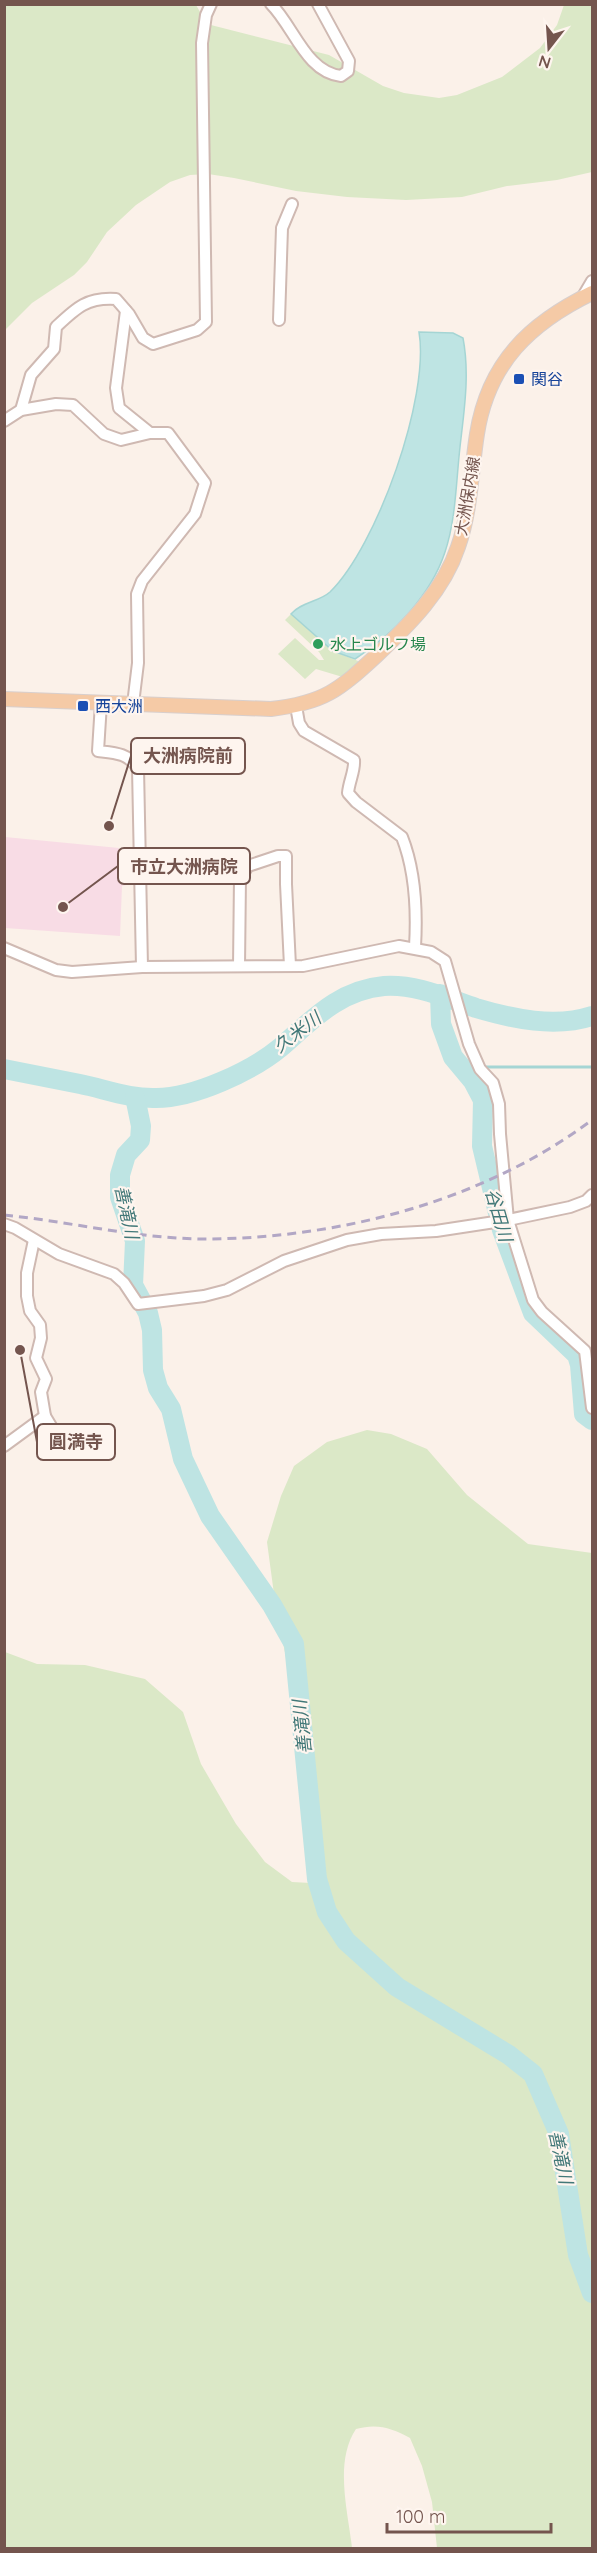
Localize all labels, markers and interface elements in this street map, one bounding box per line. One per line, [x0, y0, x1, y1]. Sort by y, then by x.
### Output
north arrow [519, 18, 579, 78]
text: N [536, 51, 553, 74]
place label: 関谷 [531, 369, 563, 389]
marker: 関谷 [512, 372, 526, 386]
street label: 大洲保内線 [450, 455, 484, 537]
place label: 水上ゴルフ場 [330, 634, 426, 654]
marker: 水上ゴルフ場 [311, 637, 325, 651]
place label: 西大洲 [95, 696, 143, 716]
marker: 西大洲 [76, 699, 90, 713]
callout: 大洲病院前 [131, 738, 245, 774]
text: 大洲病院前 [143, 744, 233, 767]
callout: 市立大洲病院 [118, 848, 250, 884]
text: 市立大洲病院 [130, 855, 238, 878]
water label: 久米川 [269, 1005, 327, 1057]
water label: 善滝川 [110, 1183, 144, 1243]
water label: 谷田川 [481, 1186, 518, 1246]
callout: 圓満寺 [37, 1424, 115, 1460]
text: 圓満寺 [49, 1430, 103, 1453]
water label: 善滝川 [288, 1697, 316, 1755]
water label: 善滝川 [544, 2128, 578, 2188]
scale bar [387, 2496, 550, 2534]
text: 100 m [396, 2505, 445, 2528]

